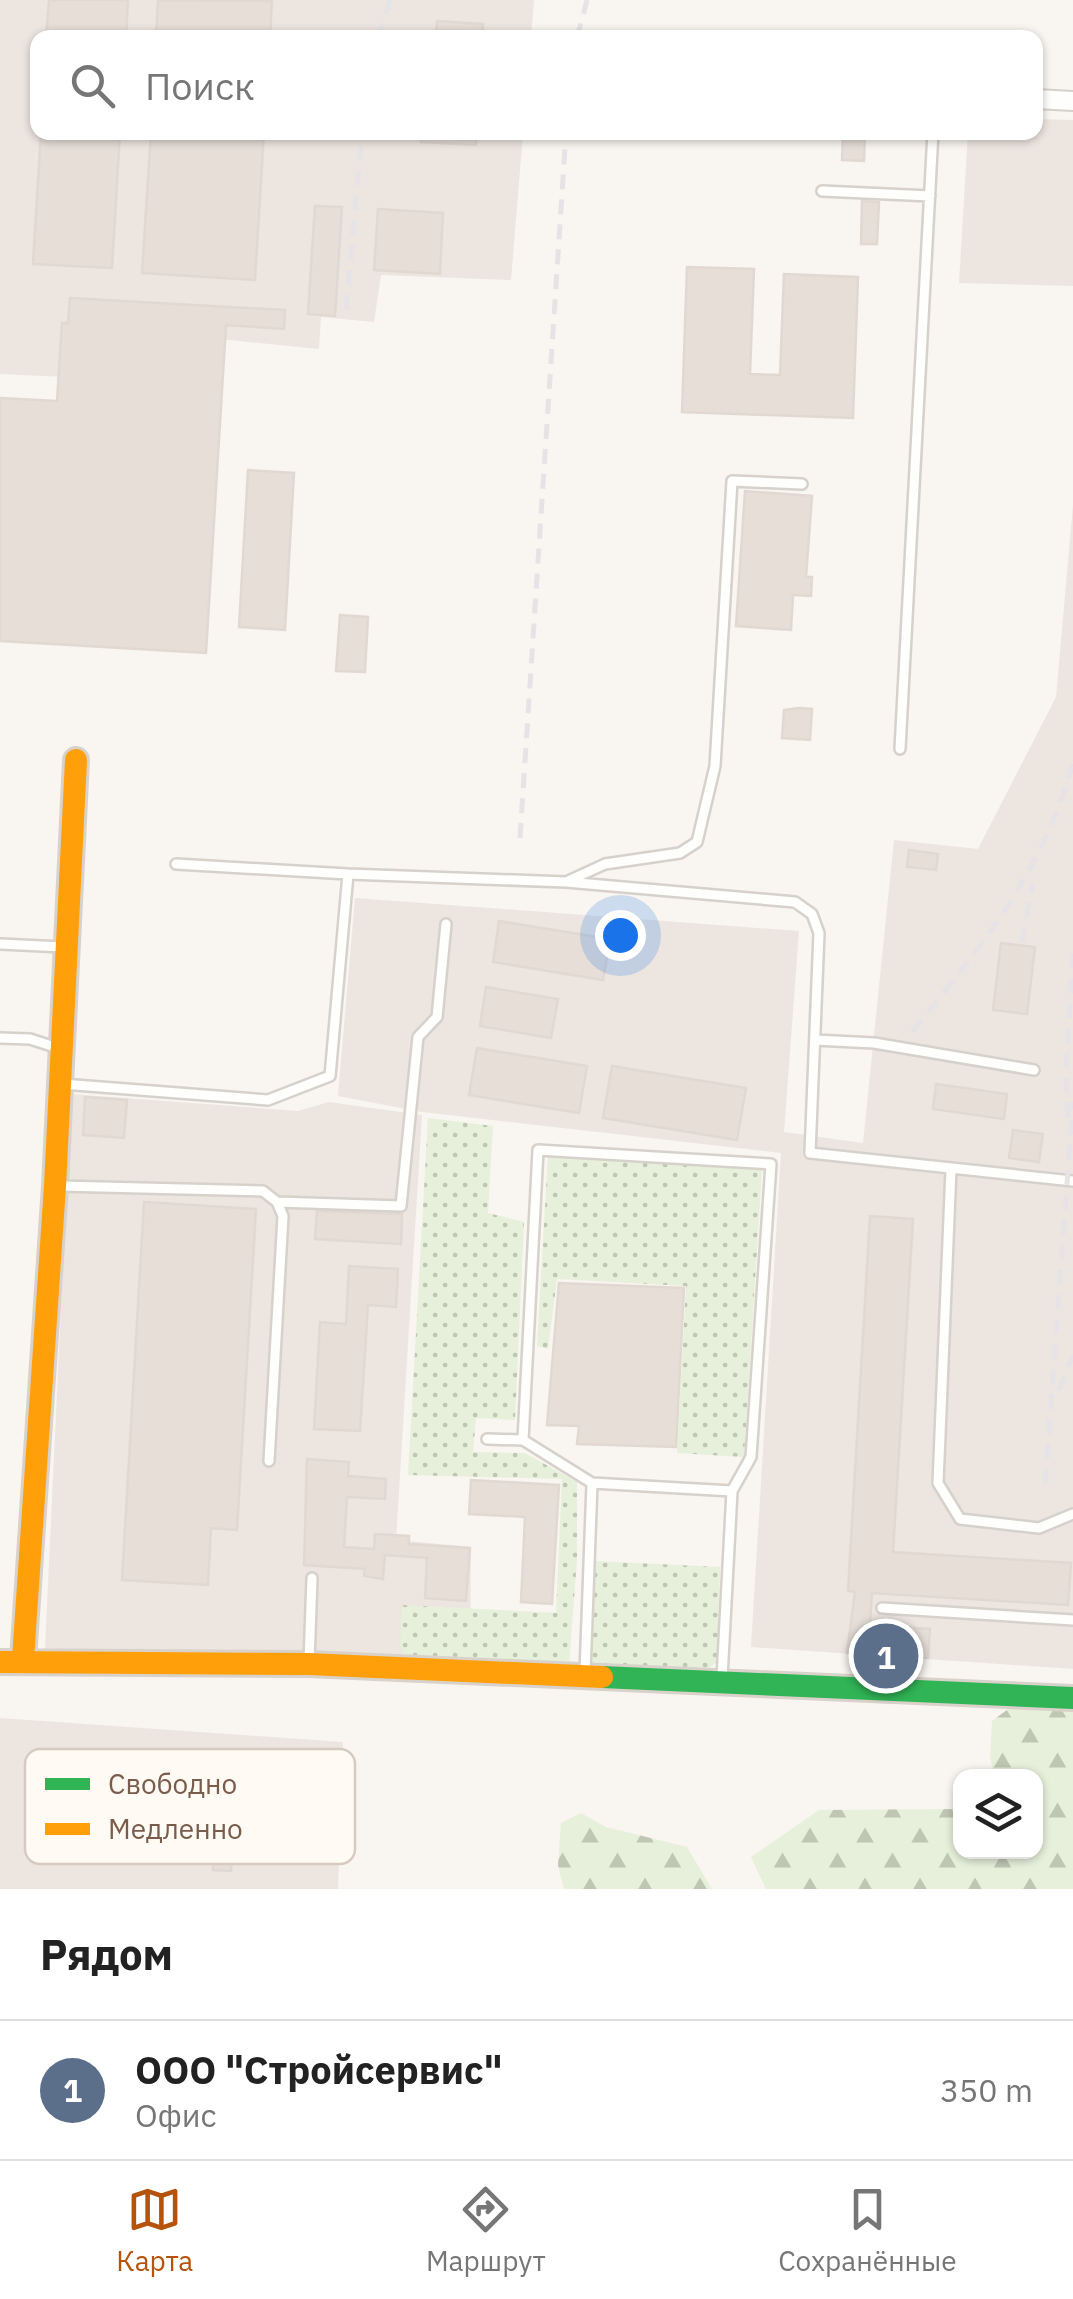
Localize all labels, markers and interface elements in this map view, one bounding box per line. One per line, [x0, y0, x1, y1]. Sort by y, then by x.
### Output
search box [30, 30, 1043, 140]
icon: search [65, 58, 120, 113]
text: Поиск [145, 61, 255, 110]
your location [595, 910, 646, 961]
pin: 1 [854, 1618, 918, 1694]
legend [25, 1749, 355, 1864]
text: Свободно [108, 1765, 237, 1802]
map controls [953, 1769, 1043, 1859]
button: layers [953, 1769, 1043, 1859]
text: Медленно [108, 1810, 243, 1847]
text: Рядом [40, 1927, 173, 1982]
text: ООО "Стройсервис" [135, 2045, 502, 2094]
text: 1 [63, 2069, 82, 2111]
text: 350 m [940, 2069, 1033, 2111]
text: Офис [135, 2094, 217, 2136]
tab: Карта [116, 2182, 193, 2279]
tab: Маршрут [426, 2182, 546, 2279]
tab: Сохранённые [778, 2182, 957, 2279]

